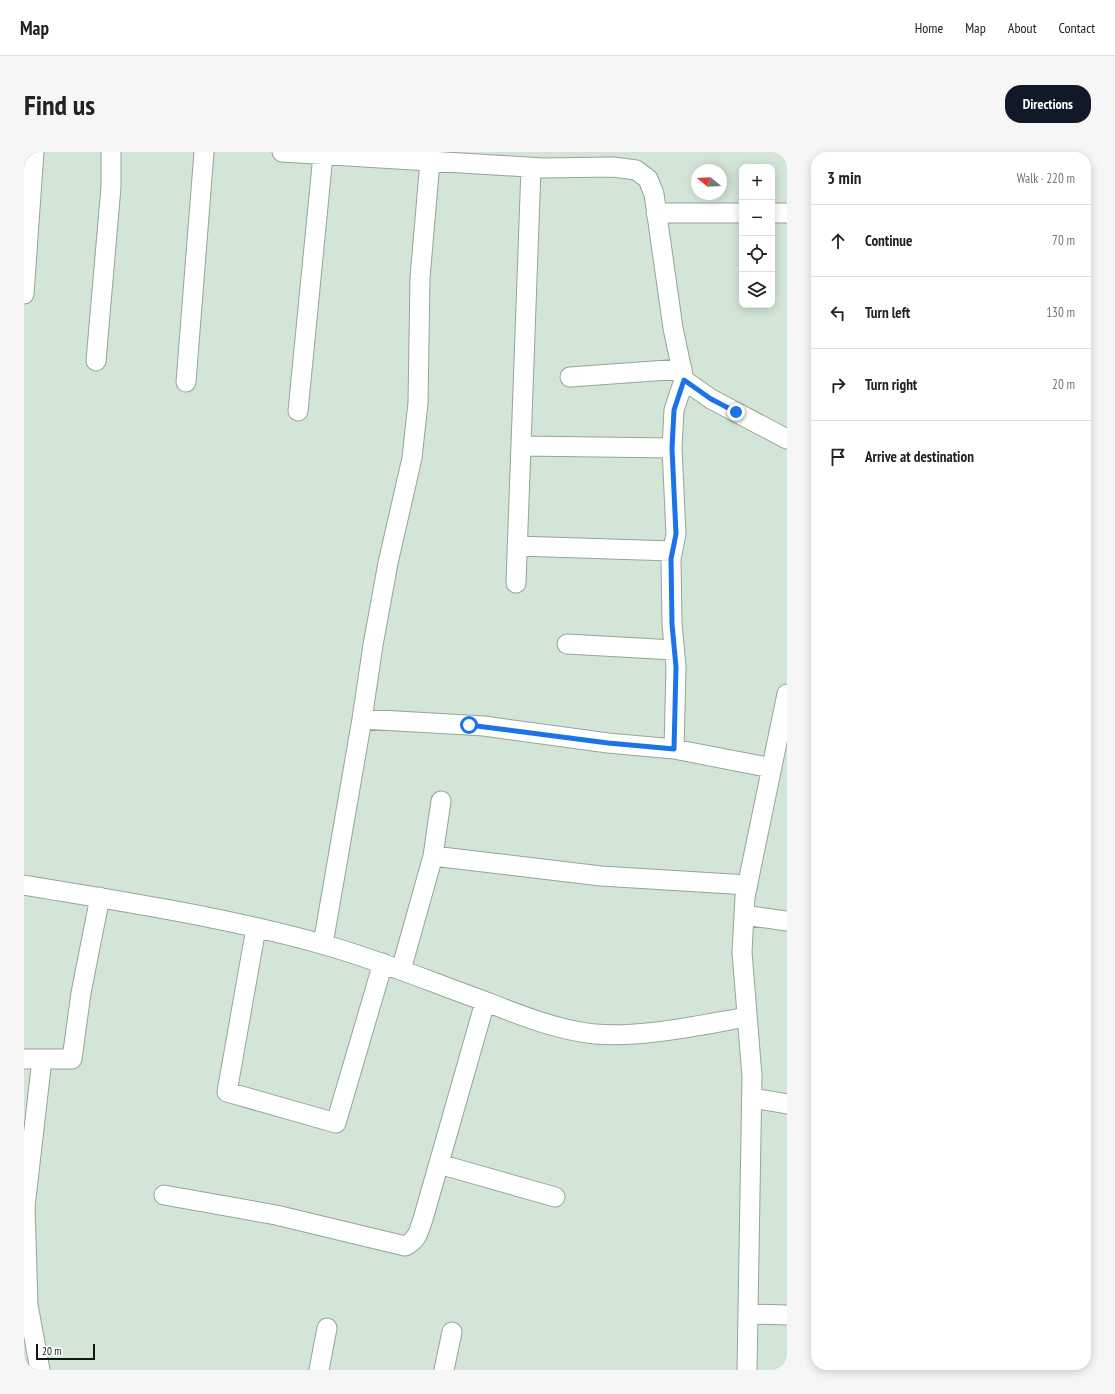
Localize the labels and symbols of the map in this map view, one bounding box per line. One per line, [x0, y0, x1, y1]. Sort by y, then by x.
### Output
north arrow [691, 164, 727, 200]
route end [727, 403, 745, 421]
route start [460, 716, 478, 734]
scale bar [36, 1342, 95, 1361]

